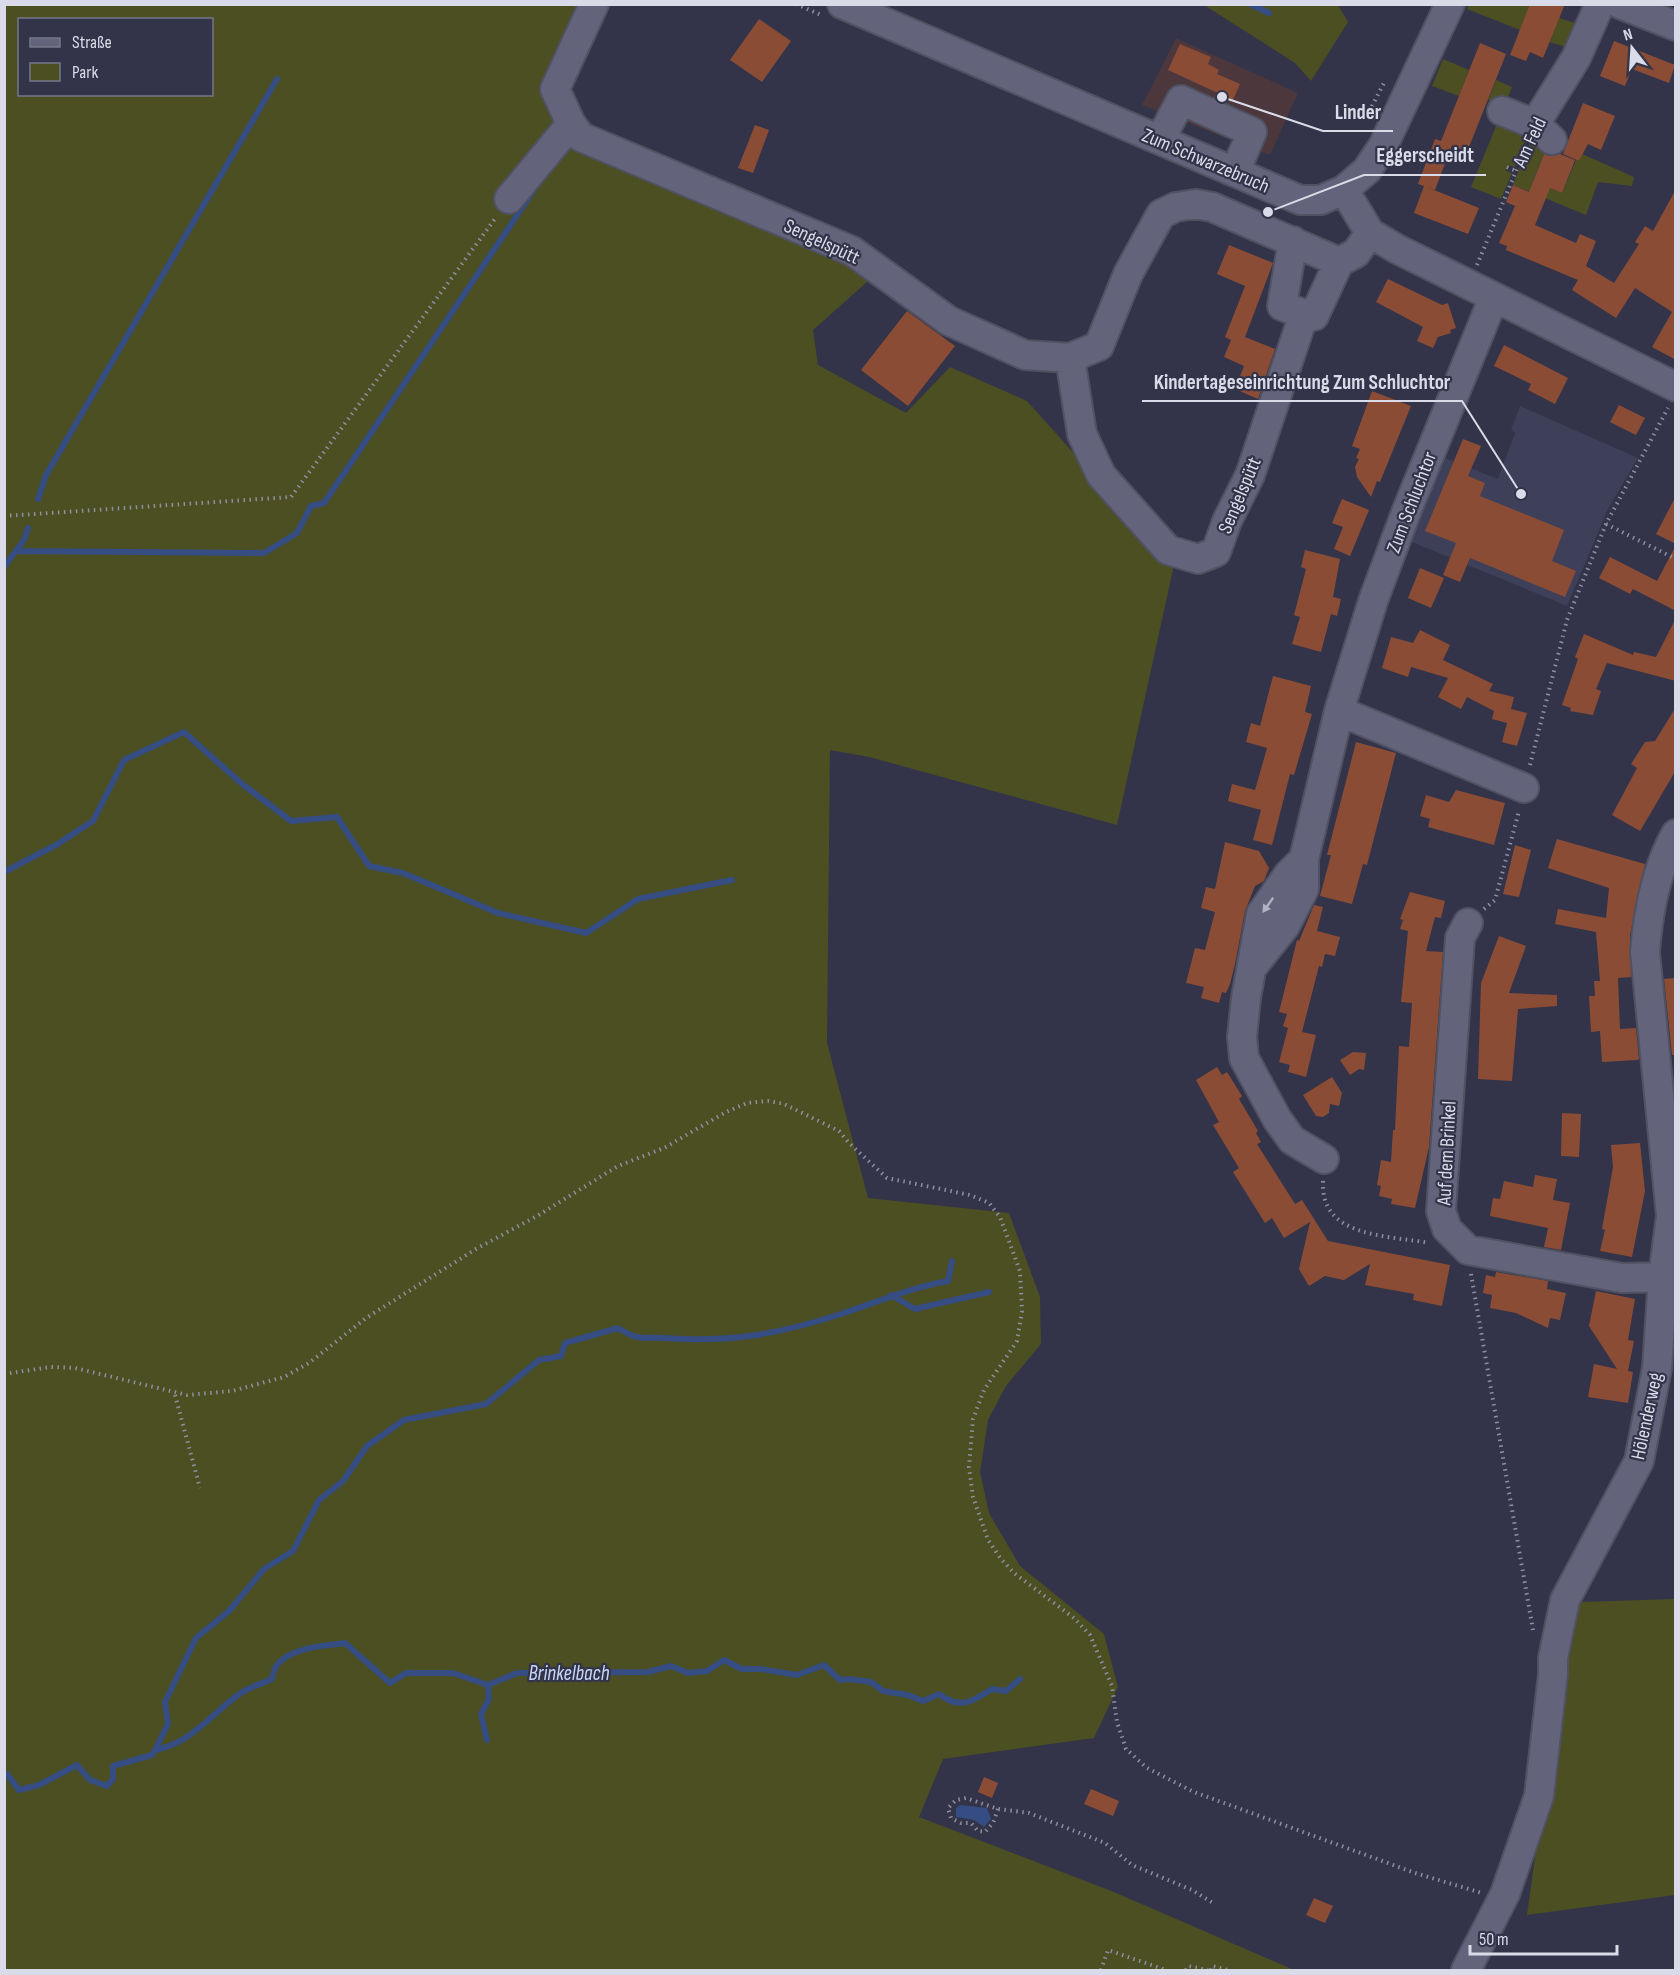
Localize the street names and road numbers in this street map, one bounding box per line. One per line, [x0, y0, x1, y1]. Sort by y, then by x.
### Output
street label: Am Feld [1508, 114, 1552, 172]
street label: Zum Schwarzebruch [1138, 123, 1273, 199]
street label: Sengelspütt [780, 214, 863, 270]
street label: Zum Schluchtor [1382, 448, 1442, 556]
street label: Sengelspütt [1213, 454, 1267, 537]
street label: Auf dem Brinkel [1432, 1100, 1462, 1207]
street label: Hölenderweg [1626, 1370, 1668, 1462]

